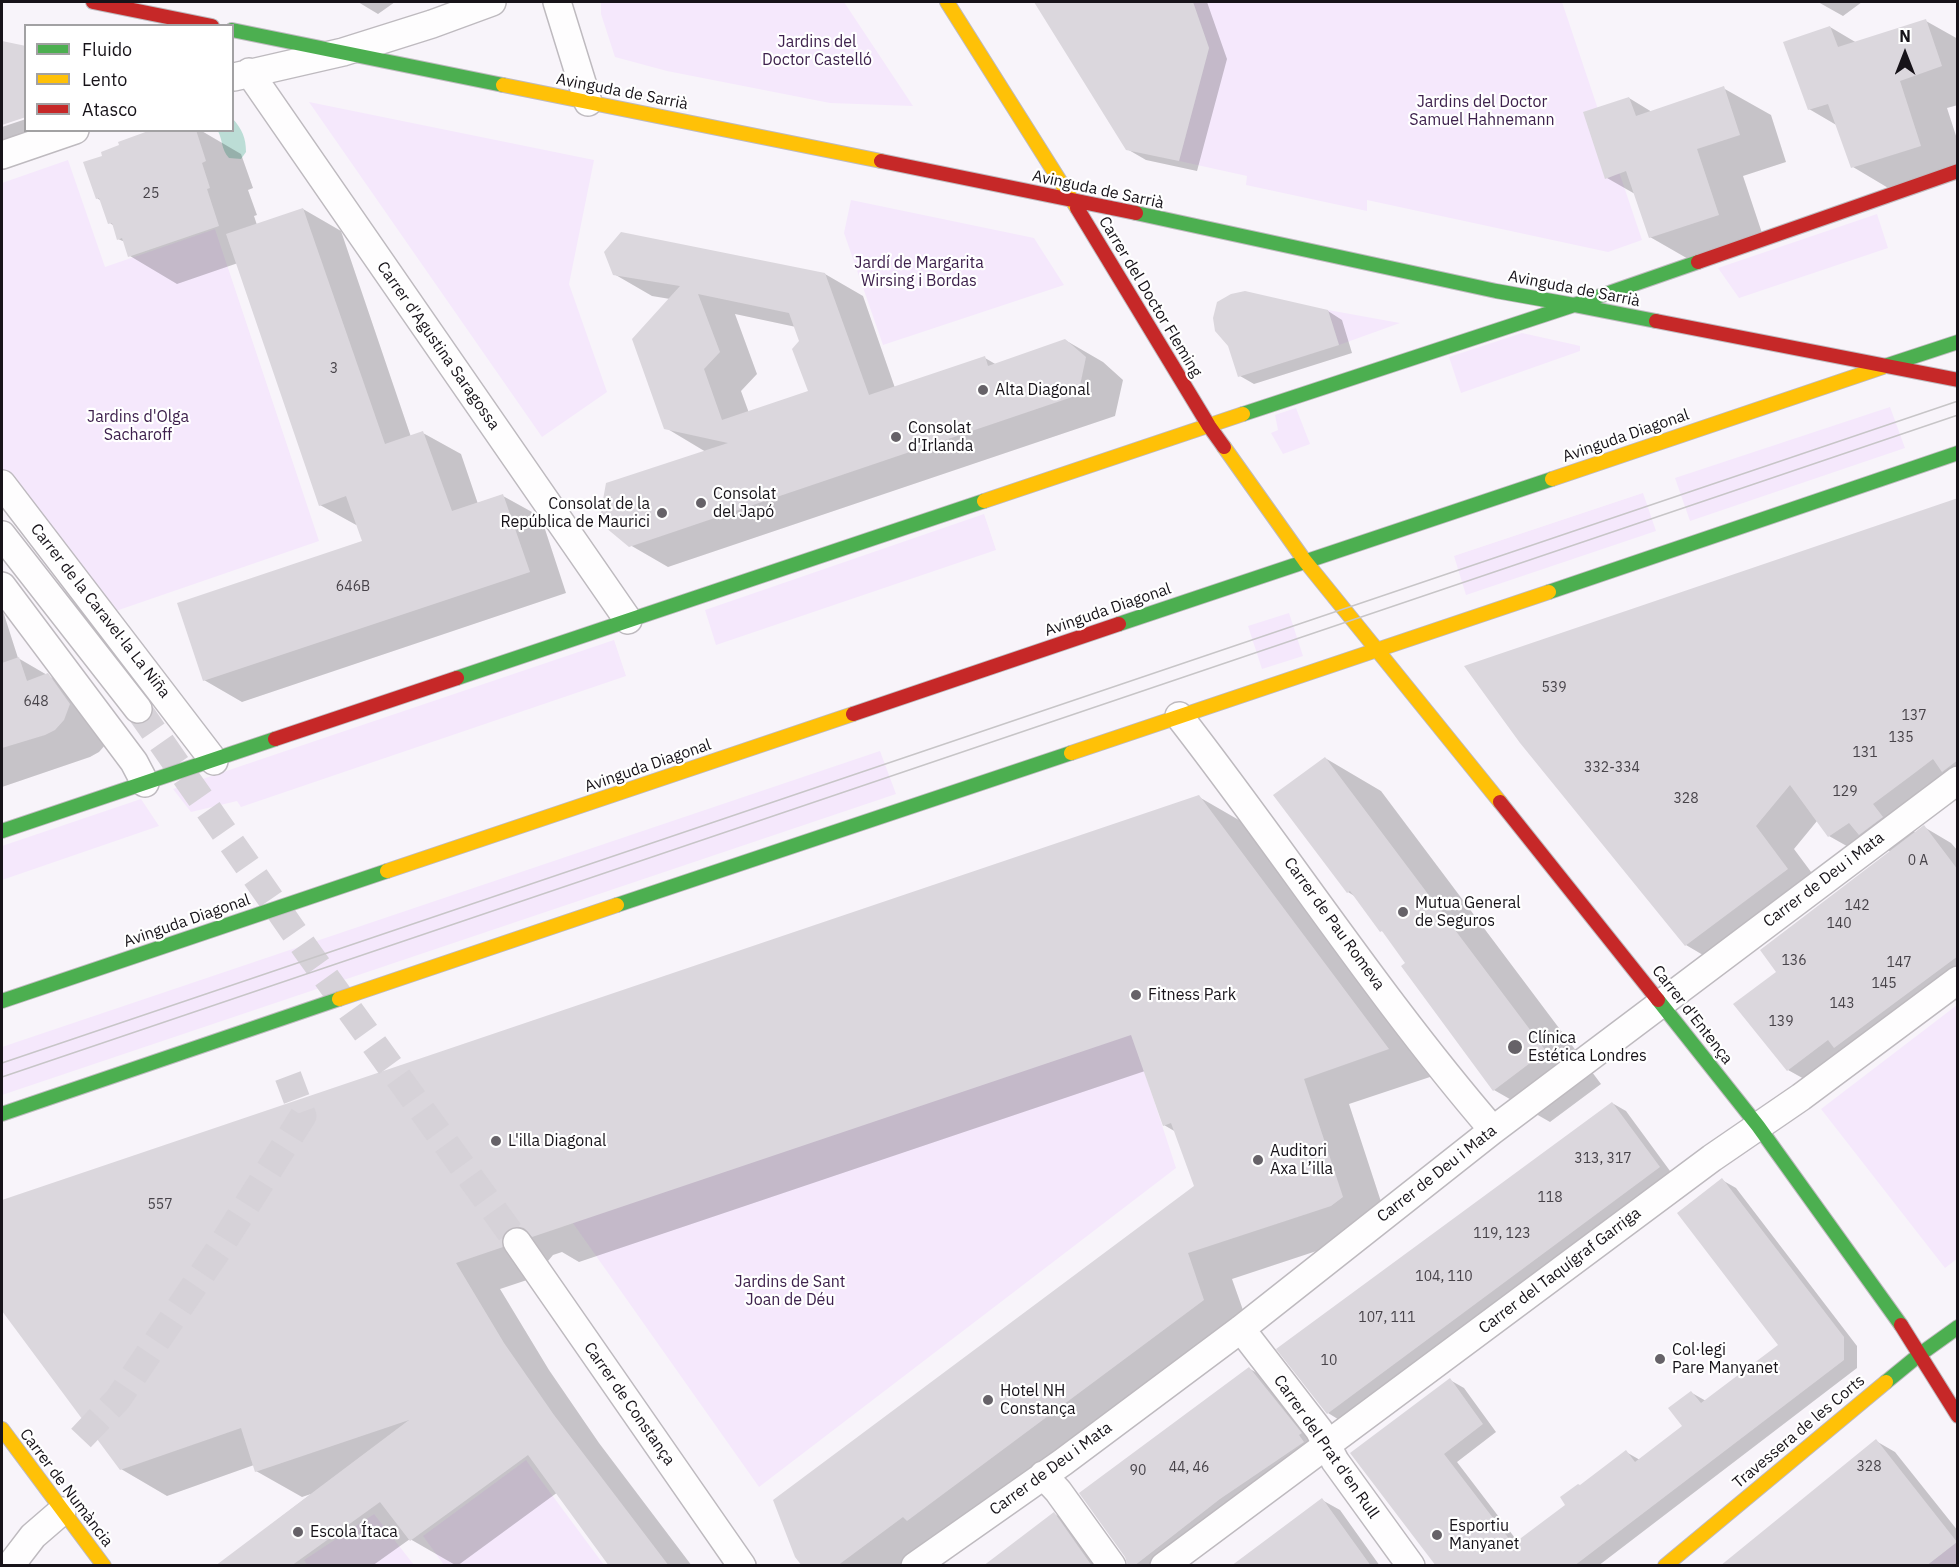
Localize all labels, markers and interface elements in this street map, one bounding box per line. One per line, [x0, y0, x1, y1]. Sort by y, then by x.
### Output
legend [24, 24, 234, 132]
north arrow [1875, 24, 1935, 84]
text: N [1899, 26, 1911, 46]
park label: Jardins del Doctor Castelló [762, 32, 872, 70]
text: Fluido [82, 38, 132, 61]
text: Lento [82, 68, 127, 91]
street label: Avinguda de Sarrià [554, 70, 690, 114]
park label: Jardins del Doctor Samuel Hahnemann [1409, 92, 1555, 130]
text: Atasco [82, 98, 137, 121]
street label: Avinguda de Sarrià [1030, 167, 1166, 213]
house number: 25 [143, 186, 159, 202]
street label: Carrer del Doctor Fleming [1094, 213, 1206, 381]
park label: Jardí de Margarita Wirsing i Bordas [854, 253, 984, 291]
street label: Carrer d'Agustina Saragossa [373, 258, 503, 434]
street label: Avinguda de Sarrià [1506, 267, 1642, 311]
house number: 3 [330, 361, 338, 377]
place label: Alta Diagonal [995, 380, 1090, 400]
marker: Alta Diagonal [976, 383, 990, 397]
street label: Avinguda Diagonal [1560, 405, 1692, 467]
park label: Jardins d'Olga Sacharoff [87, 407, 189, 445]
place label: Consolat d'Irlanda [908, 418, 973, 456]
marker: Consolat d'Irlanda [889, 430, 903, 444]
place label: Consolat del Japó [713, 484, 776, 522]
place label: Consolat de la República de Maurici [500, 494, 650, 532]
marker: Consolat del Japó [694, 496, 708, 510]
marker: Consolat de la República de Maurici [655, 506, 669, 520]
street label: Carrer de la Caravel·la La Niña [26, 520, 174, 702]
house number: 646B [336, 579, 370, 595]
street label: Avinguda Diagonal [1042, 579, 1174, 641]
house number: 539 [1541, 680, 1567, 696]
house number: 648 [23, 694, 49, 710]
house number: 137 [1901, 708, 1927, 724]
house number: 135 [1888, 730, 1914, 746]
street label: Avinguda Diagonal [582, 735, 714, 797]
house number: 131 [1852, 745, 1878, 761]
house number: 332-334 [1584, 760, 1640, 776]
house number: 129 [1832, 784, 1858, 800]
house number: 328 [1673, 791, 1699, 807]
street label: Carrer de Deu i Mata [1760, 828, 1888, 932]
house number: 0 A [1908, 853, 1928, 869]
street label: Carrer de Pau Romeva [1279, 854, 1389, 994]
street label: Avinguda Diagonal [121, 890, 253, 952]
place label: Mutua General de Seguros [1415, 893, 1521, 931]
house number: 142 [1844, 898, 1870, 914]
marker: Mutua General de Seguros [1396, 905, 1410, 919]
house number: 140 [1826, 916, 1852, 932]
house number: 136 [1781, 953, 1807, 969]
house number: 147 [1886, 955, 1912, 971]
street label: Carrer d'Entença [1647, 962, 1737, 1068]
house number: 145 [1871, 976, 1897, 992]
place label: Fitness Park [1148, 985, 1236, 1005]
marker: Fitness Park [1129, 988, 1143, 1002]
house number: 143 [1829, 996, 1855, 1012]
house number: 139 [1768, 1014, 1794, 1030]
place label: Clínica Estética Londres [1528, 1028, 1647, 1066]
marker: Clínica Estética Londres [1506, 1038, 1524, 1056]
street label: Carrer de Deu i Mata [1373, 1121, 1501, 1227]
place label: L'illa Diagonal [508, 1131, 606, 1151]
marker: L'illa Diagonal [489, 1134, 503, 1148]
place label: Auditori Axa L’illa [1270, 1141, 1333, 1179]
house number: 313, 317 [1574, 1151, 1632, 1167]
marker: Auditori Axa L’illa [1251, 1153, 1265, 1167]
house number: 118 [1537, 1190, 1563, 1206]
house number: 557 [147, 1197, 173, 1213]
street label: Carrer del Taquígraf Garriga [1475, 1204, 1645, 1338]
house number: 119, 123 [1473, 1226, 1531, 1242]
house number: 104, 110 [1415, 1269, 1473, 1285]
park label: Jardins de Sant Joan de Déu [735, 1272, 845, 1310]
house number: 107, 111 [1358, 1310, 1416, 1326]
street label: Carrer de Constança [579, 1339, 679, 1469]
place label: Col·legi Pare Manyanet [1672, 1340, 1779, 1378]
marker: Col·legi Pare Manyanet [1653, 1352, 1667, 1366]
house number: 10 [1321, 1353, 1337, 1369]
street label: Travessera de les Corts [1729, 1371, 1869, 1493]
street label: Carrer del Prat d'en Rull [1269, 1372, 1383, 1522]
place label: Hotel NH Constança [1000, 1381, 1076, 1419]
marker: Hotel NH Constança [981, 1393, 995, 1407]
street label: Carrer de Deu i Mata [986, 1418, 1116, 1520]
street label: Carrer de Numància [15, 1425, 117, 1551]
house number: 328 [1856, 1459, 1882, 1475]
house number: 44, 46 [1169, 1460, 1209, 1476]
house number: 90 [1130, 1463, 1146, 1479]
place label: Esportiu Manyanet [1449, 1516, 1519, 1554]
place label: Escola Ítaca [310, 1522, 398, 1542]
marker: Escola Ítaca [291, 1525, 305, 1539]
marker: Esportiu Manyanet [1430, 1528, 1444, 1542]

